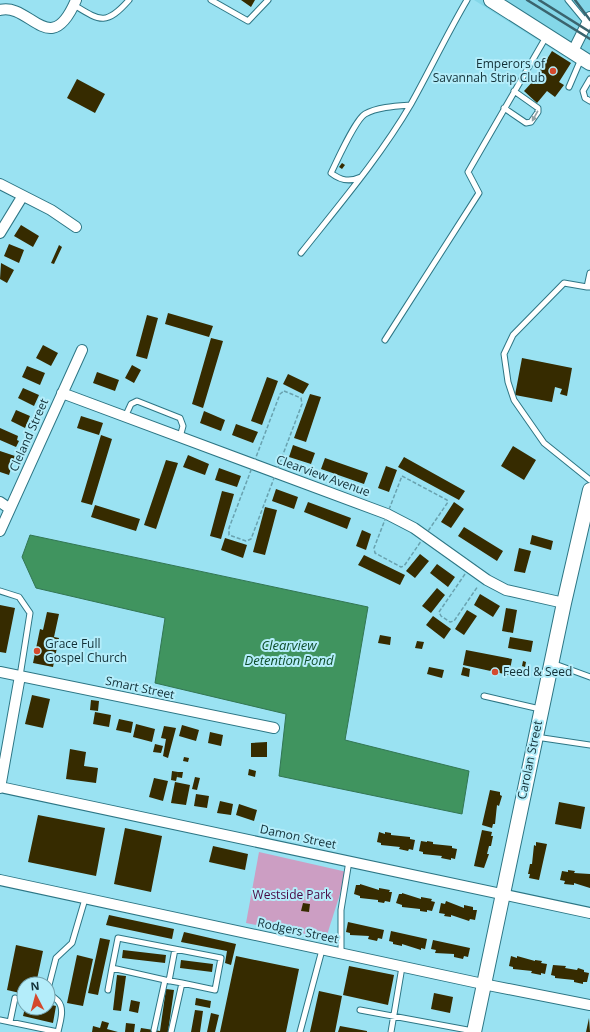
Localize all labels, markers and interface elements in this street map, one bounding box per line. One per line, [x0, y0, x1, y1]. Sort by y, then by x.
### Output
place label: Emperors of Savannah Strip Club [433, 55, 546, 86]
marker: Emperors of Savannah Strip Club [548, 66, 558, 76]
one-way arrow [531, 110, 538, 122]
street label: Cleland Street [5, 396, 52, 474]
street label: Clearview Avenue [274, 451, 373, 501]
place label: Grace Full Gospel Church [45, 635, 127, 666]
water label: Clearview Detention Pond [245, 636, 334, 669]
marker: Grace Full Gospel Church [32, 646, 42, 656]
place label: Feed & Seed [503, 663, 572, 680]
marker: Feed & Seed [490, 667, 500, 677]
street label: Smart Street [104, 672, 176, 703]
street label: Carolan Street [513, 719, 546, 801]
street label: Damon Street [258, 820, 338, 853]
park label: Westside Park [253, 886, 332, 903]
street label: Rodgers Street [256, 914, 340, 947]
north arrow [16, 976, 56, 1016]
text: N [30, 978, 40, 993]

